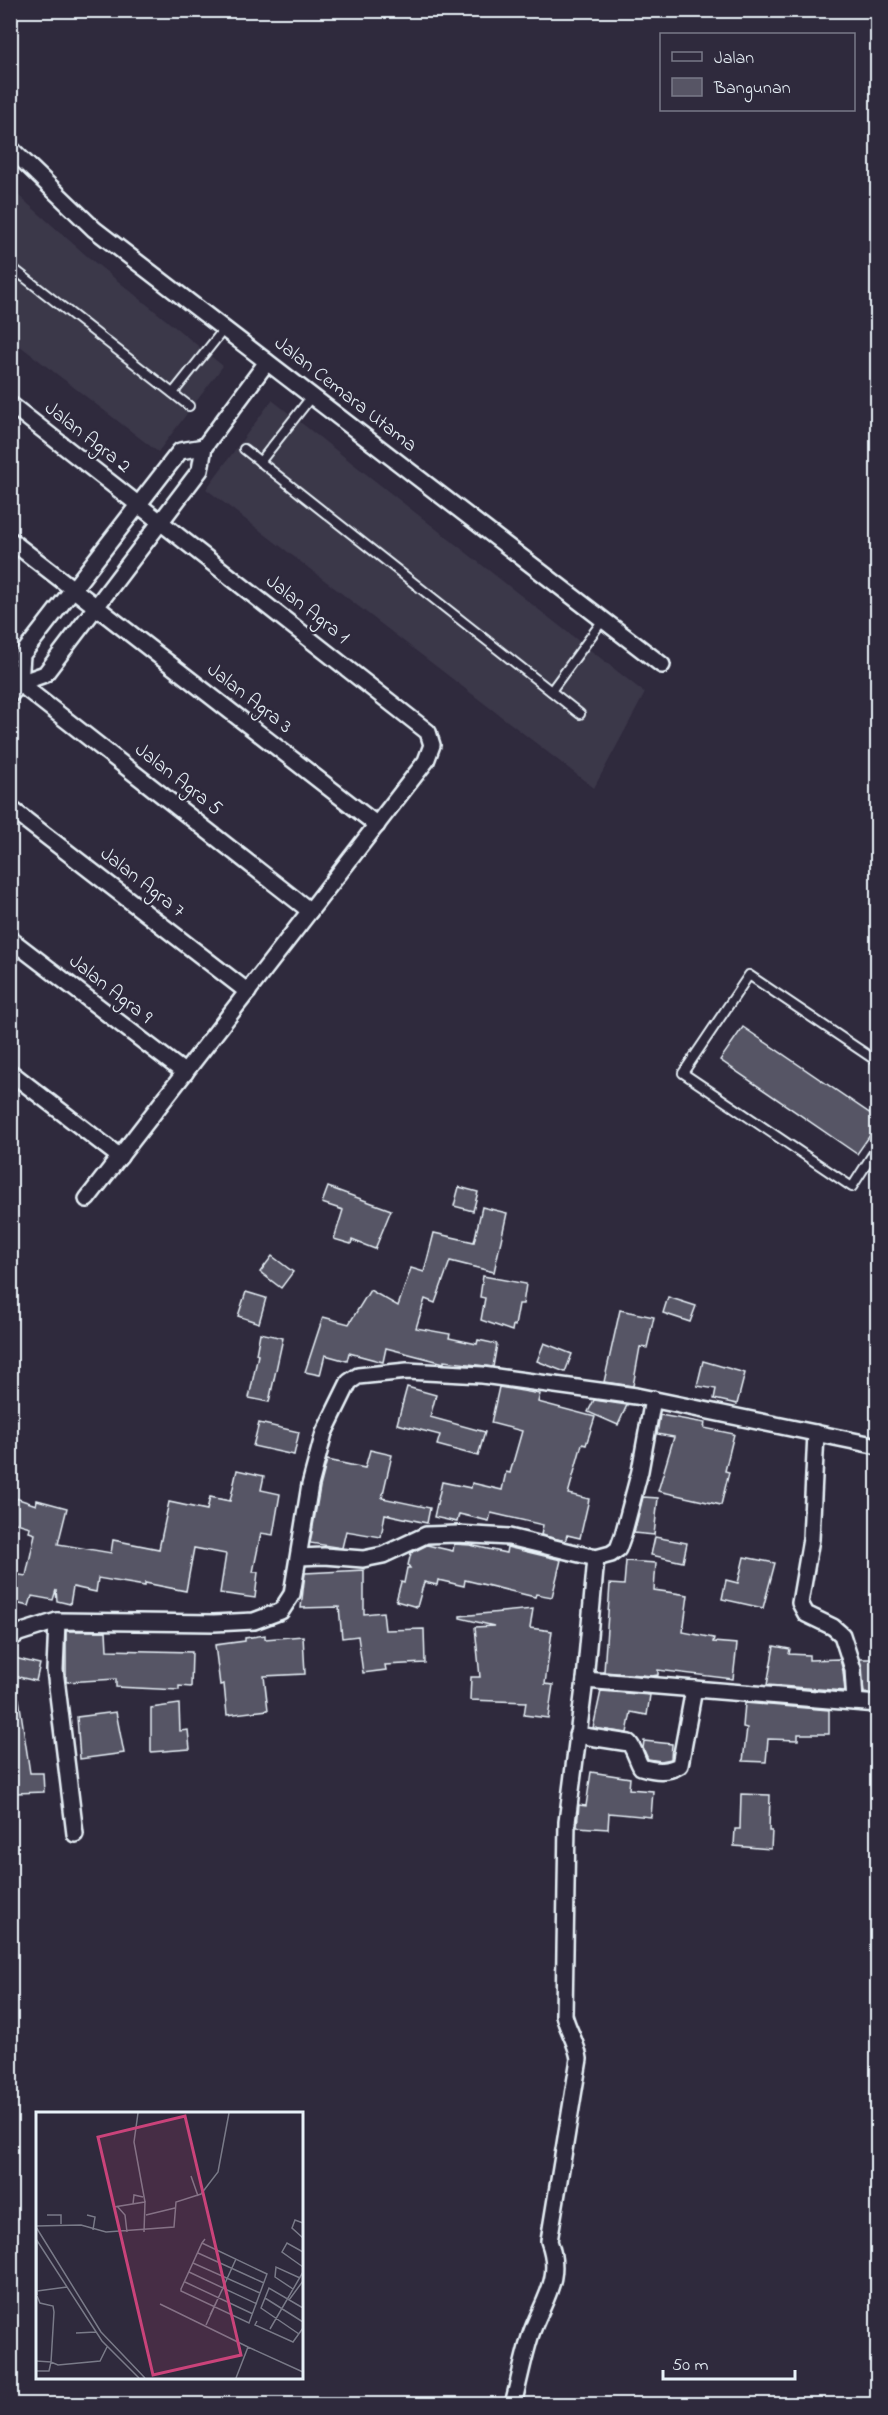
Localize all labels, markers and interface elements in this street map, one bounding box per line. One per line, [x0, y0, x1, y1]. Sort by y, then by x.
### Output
legend [660, 33, 855, 111]
text: Jalan [714, 46, 754, 72]
text: Bangunan [713, 76, 791, 103]
street label: Jalan Cemara Utama [267, 330, 423, 460]
street label: Jalan Agra 2 [37, 395, 136, 482]
street label: Jalan Agra 1 [258, 568, 355, 653]
street label: Jalan Agra 3 [200, 656, 298, 742]
street label: Jalan Agra 5 [127, 736, 228, 824]
street label: Jalan Agra 7 [93, 840, 191, 926]
street label: Jalan Agra 9 [61, 948, 158, 1033]
inset map [36, 2112, 303, 2379]
scale bar [663, 2343, 795, 2381]
text: 50 m [672, 2353, 709, 2379]

